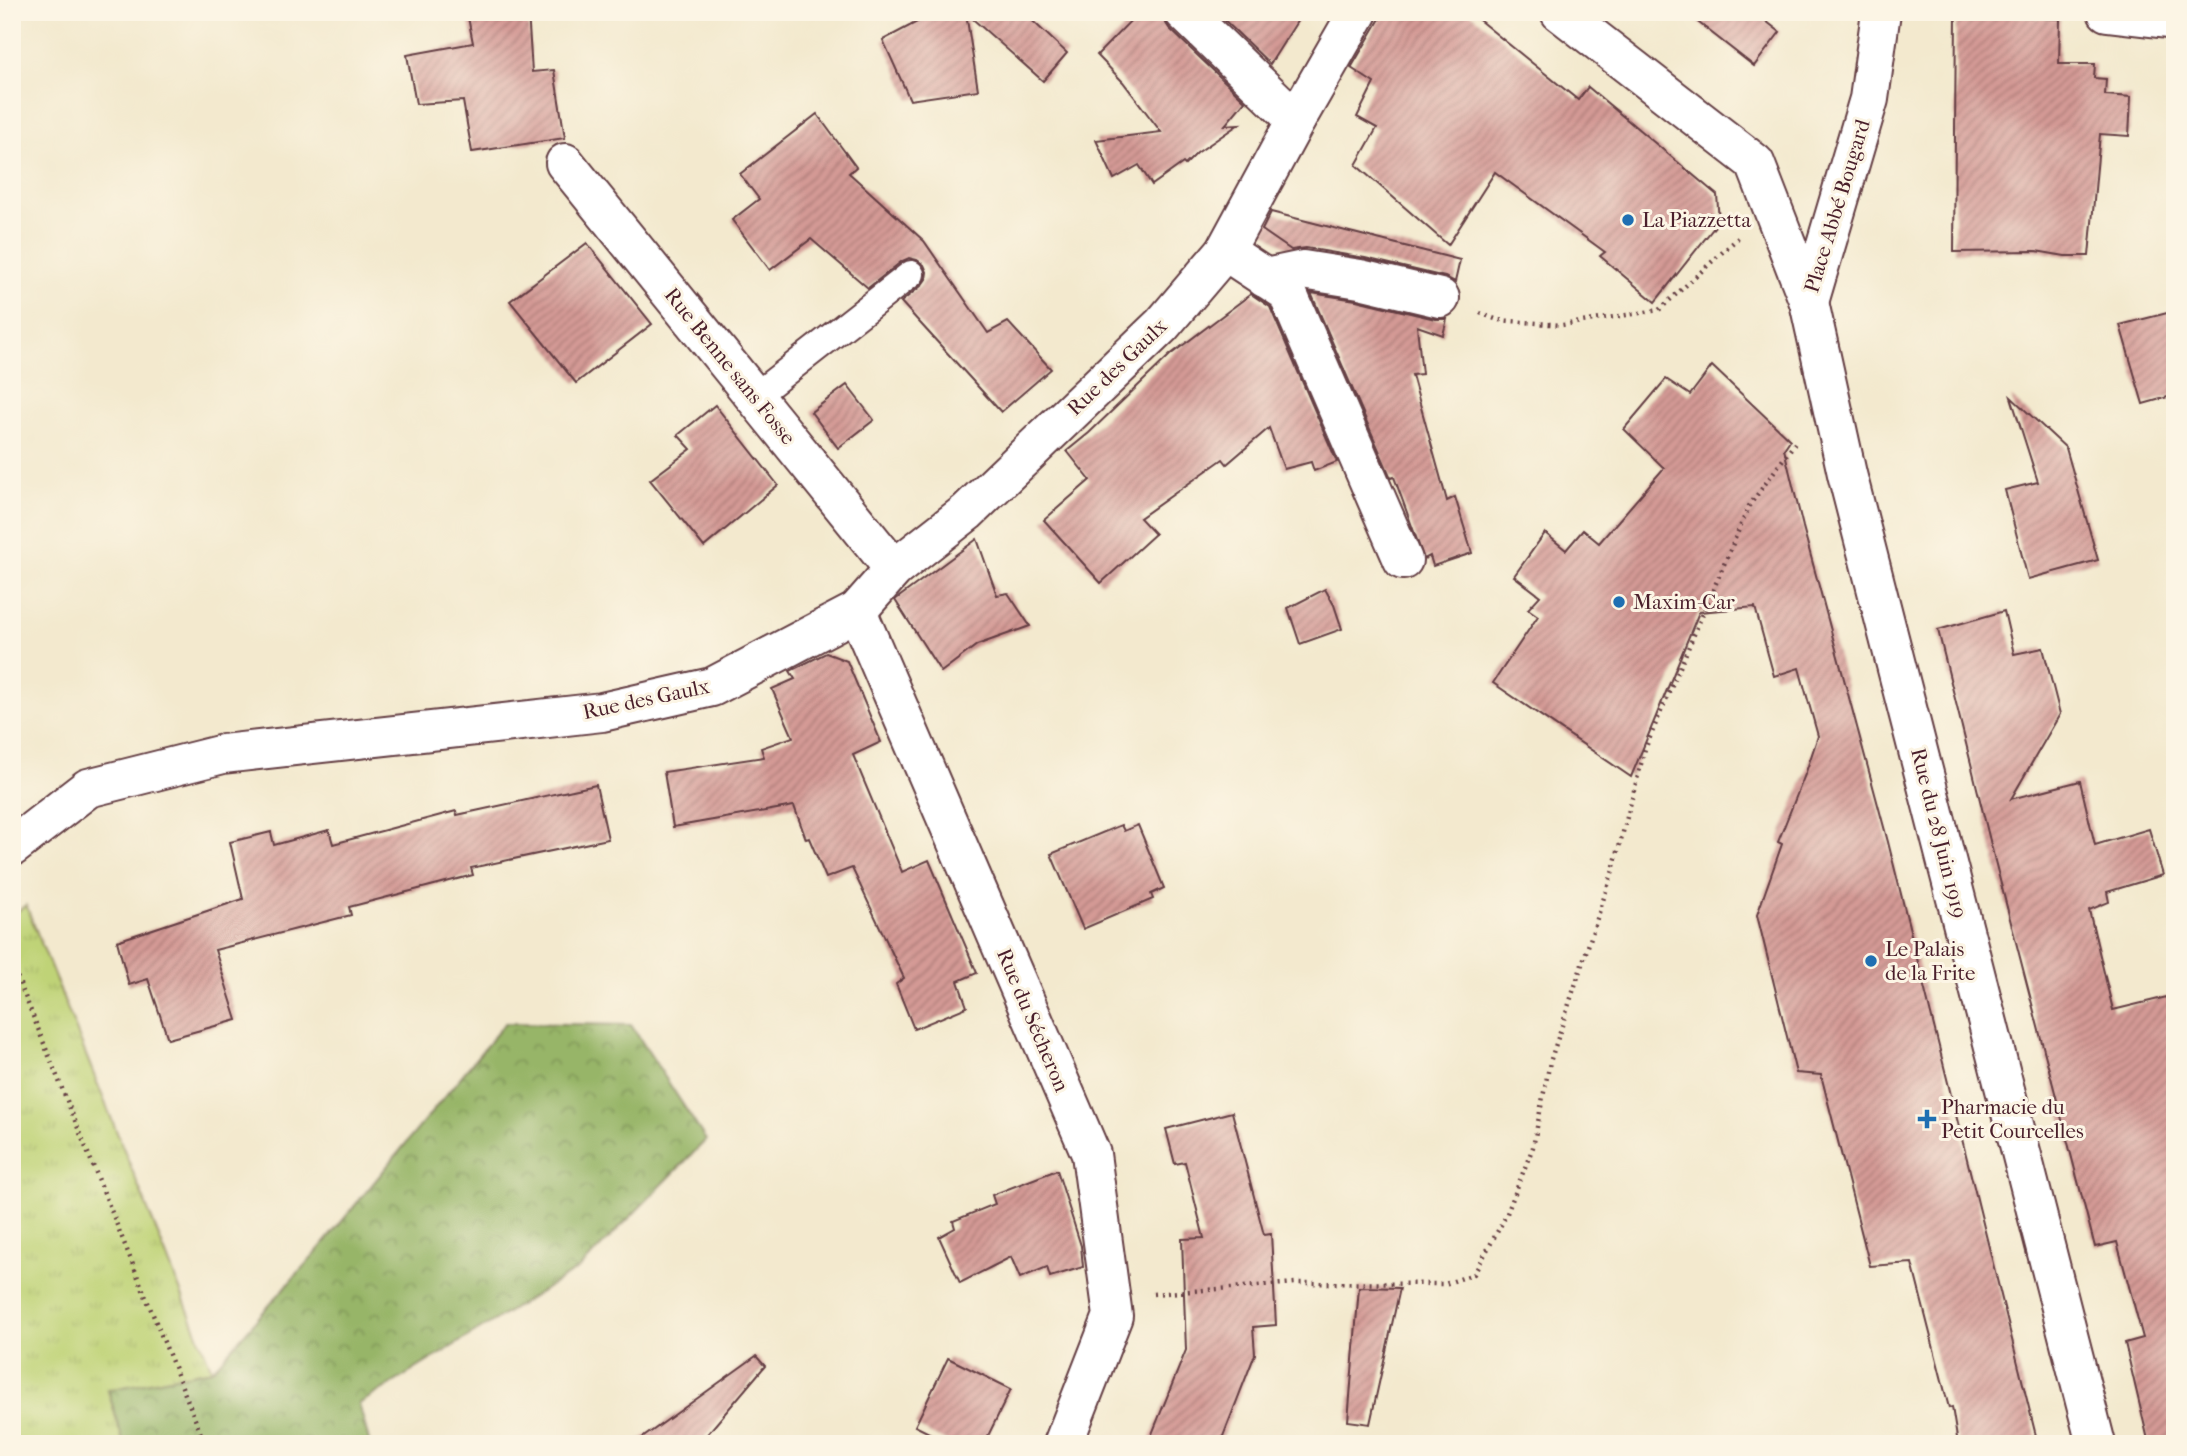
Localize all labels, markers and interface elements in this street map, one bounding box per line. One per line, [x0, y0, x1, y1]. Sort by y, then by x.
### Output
street label: Place Abbé Bougard [1799, 116, 1875, 295]
place label: La Piazzetta [1642, 208, 1751, 232]
marker: La Piazzetta [1620, 212, 1636, 228]
street label: Rue Benne sans Fosse [659, 283, 801, 449]
street label: Rue des Gaulx [1062, 314, 1172, 420]
place label: Maxim-Car [1633, 590, 1735, 614]
marker: Maxim-Car [1611, 594, 1627, 610]
street label: Rue des Gaulx [581, 674, 712, 724]
street label: Rue du 28 Juin 1919 [1906, 745, 1972, 921]
place label: Le Palais de la Frite [1885, 937, 1976, 985]
street label: Rue du Sécheron [992, 945, 1074, 1095]
marker: Le Palais de la Frite [1863, 953, 1879, 969]
place label: Pharmacie du Petit Courcelles [1941, 1095, 2084, 1143]
marker: Pharmacie du Petit Courcelles [1919, 1111, 1935, 1127]

